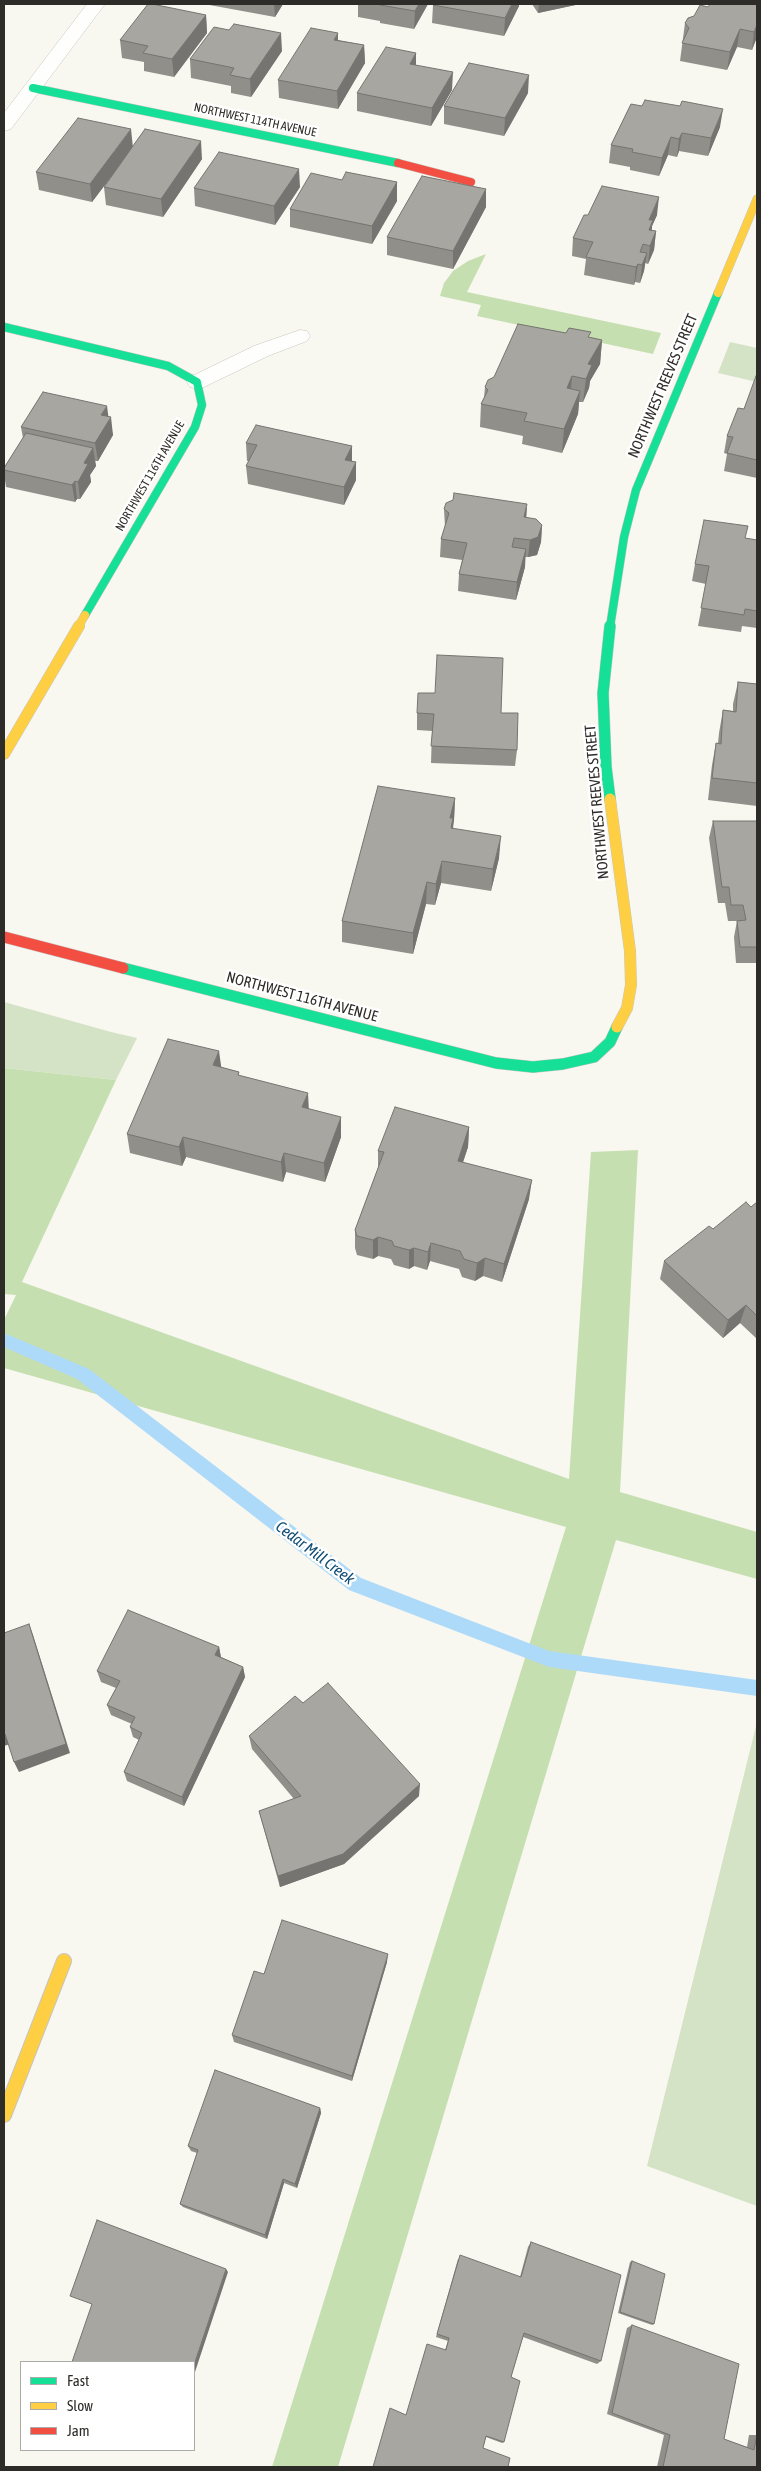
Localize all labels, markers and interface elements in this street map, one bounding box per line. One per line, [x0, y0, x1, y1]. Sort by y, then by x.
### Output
street label: NORTHWEST 114TH AVENUE [192, 100, 318, 140]
street label: NORTHWEST REEVES STREET [624, 311, 702, 461]
street label: NORTHWEST 116TH AVENUE [113, 418, 187, 534]
street label: NORTHWEST REEVES STREET [581, 724, 613, 880]
street label: NORTHWEST 116TH AVENUE [224, 968, 380, 1026]
water label: Cedar Mill Creek [272, 1517, 358, 1589]
legend [20, 2361, 195, 2451]
text: Fast [67, 2372, 89, 2389]
text: Slow [67, 2397, 93, 2414]
text: Jam [67, 2422, 90, 2439]

